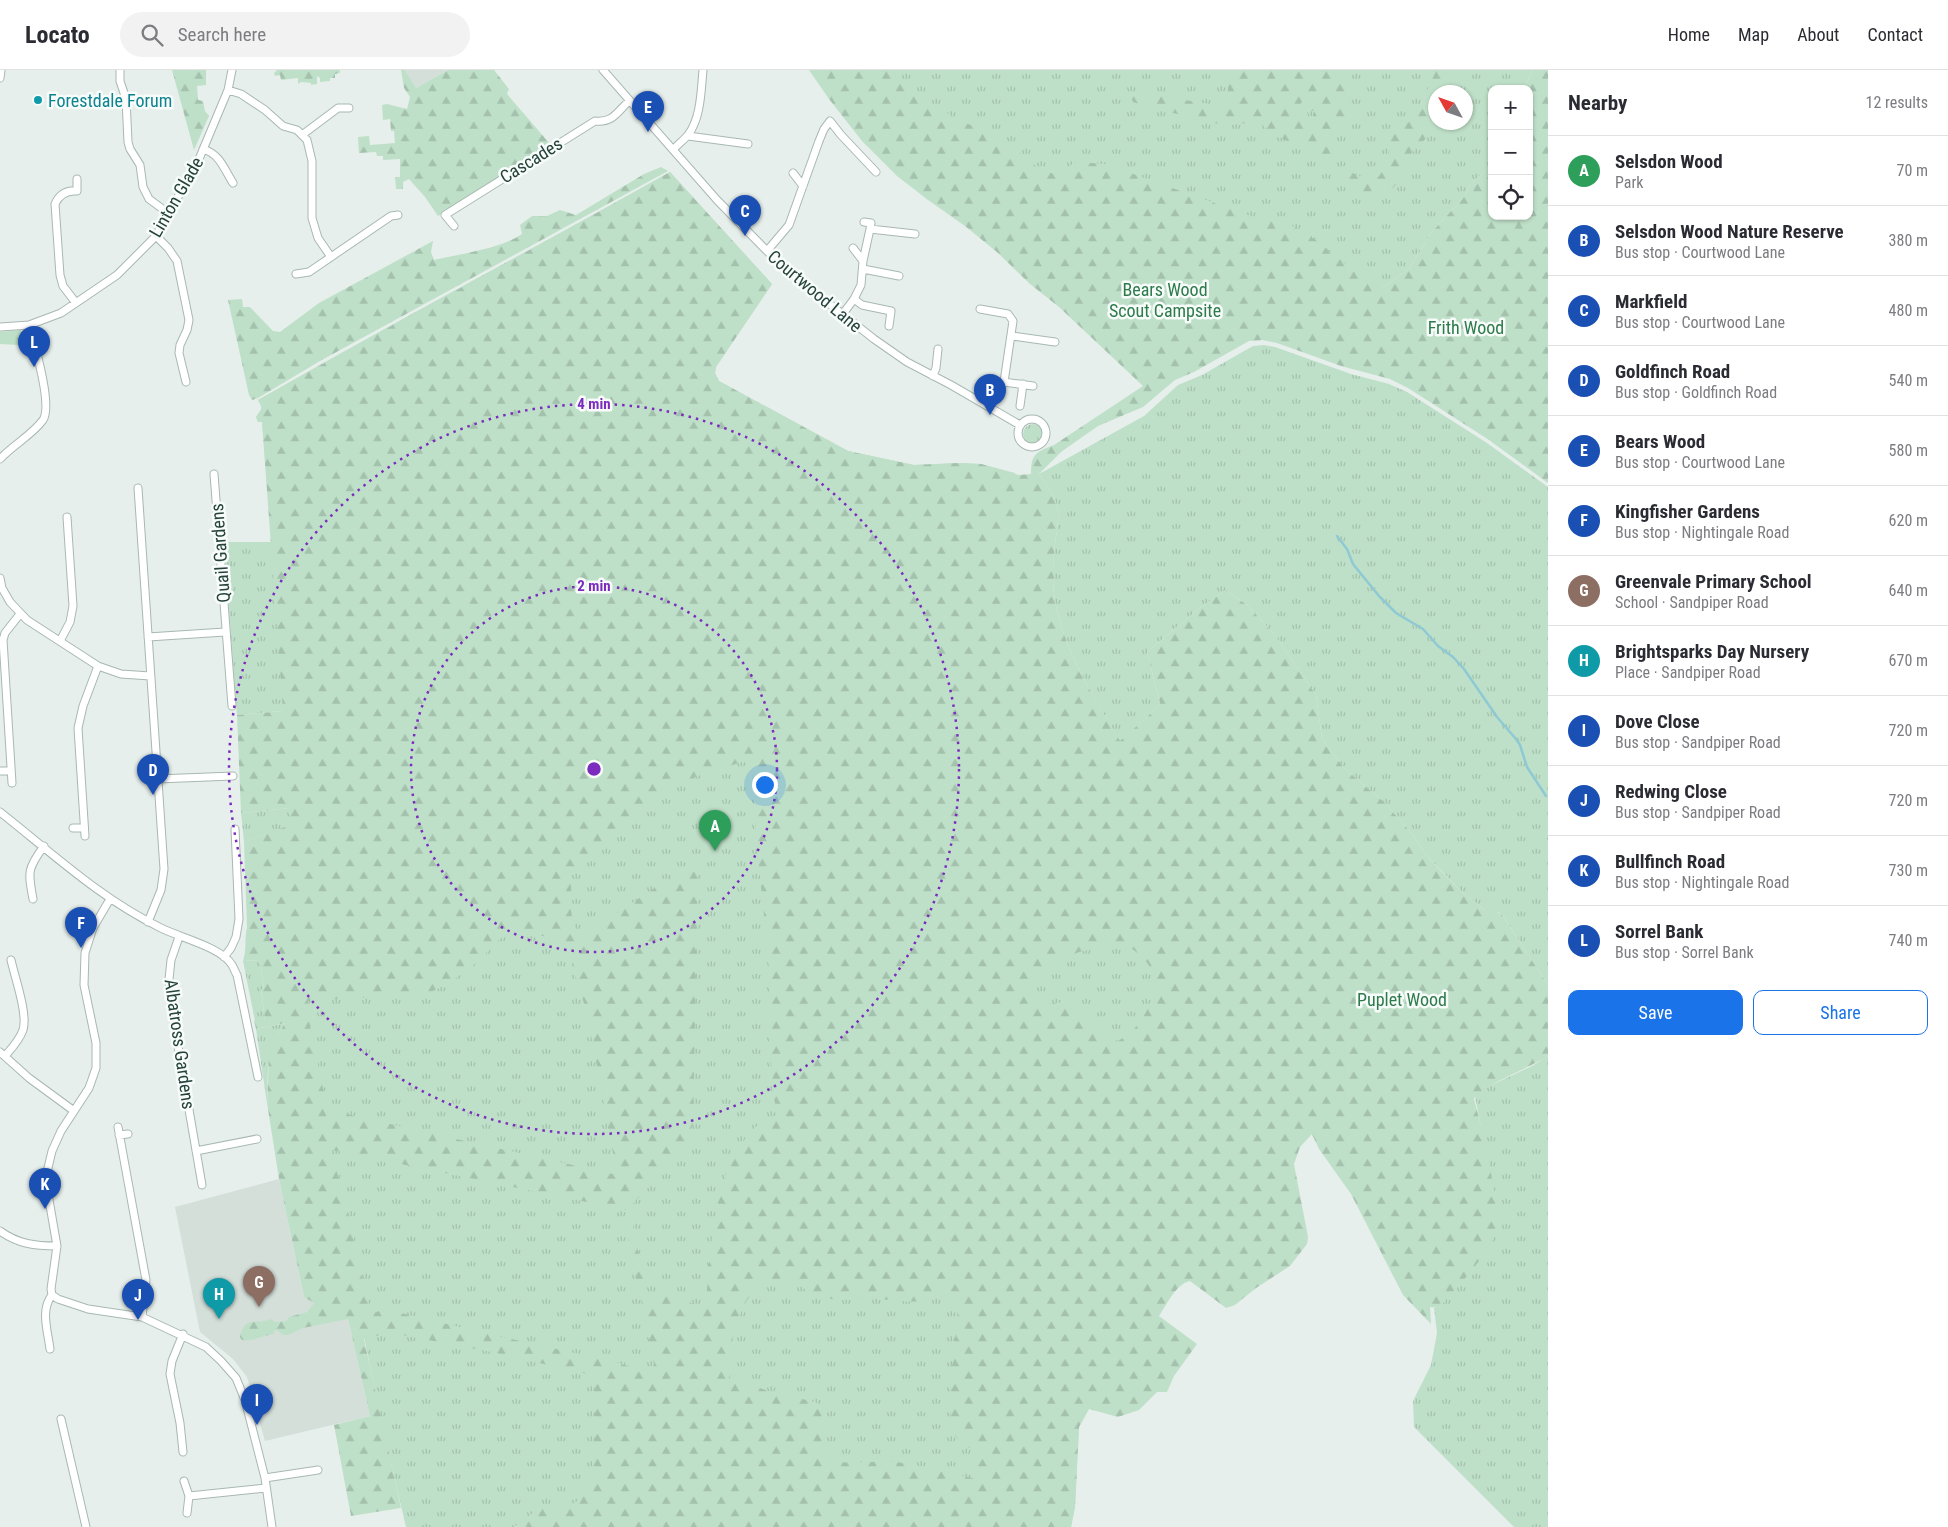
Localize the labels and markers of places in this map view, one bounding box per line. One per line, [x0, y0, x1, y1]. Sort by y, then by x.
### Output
place label: Forestdale Forum [48, 90, 172, 111]
pin: E [632, 91, 664, 132]
marker: Forestdale Forum [32, 94, 44, 106]
pin: C [729, 195, 761, 236]
pin: L [18, 326, 50, 367]
pin: B [974, 374, 1006, 415]
pin: D [137, 754, 169, 795]
centre of rings [585, 760, 603, 778]
pin: A [699, 810, 731, 851]
pin: F [65, 907, 97, 948]
pin: K [29, 1168, 61, 1209]
pin: G [243, 1266, 275, 1307]
pin: H [203, 1278, 235, 1319]
pin: J [122, 1279, 154, 1320]
pin: I [241, 1384, 273, 1425]

